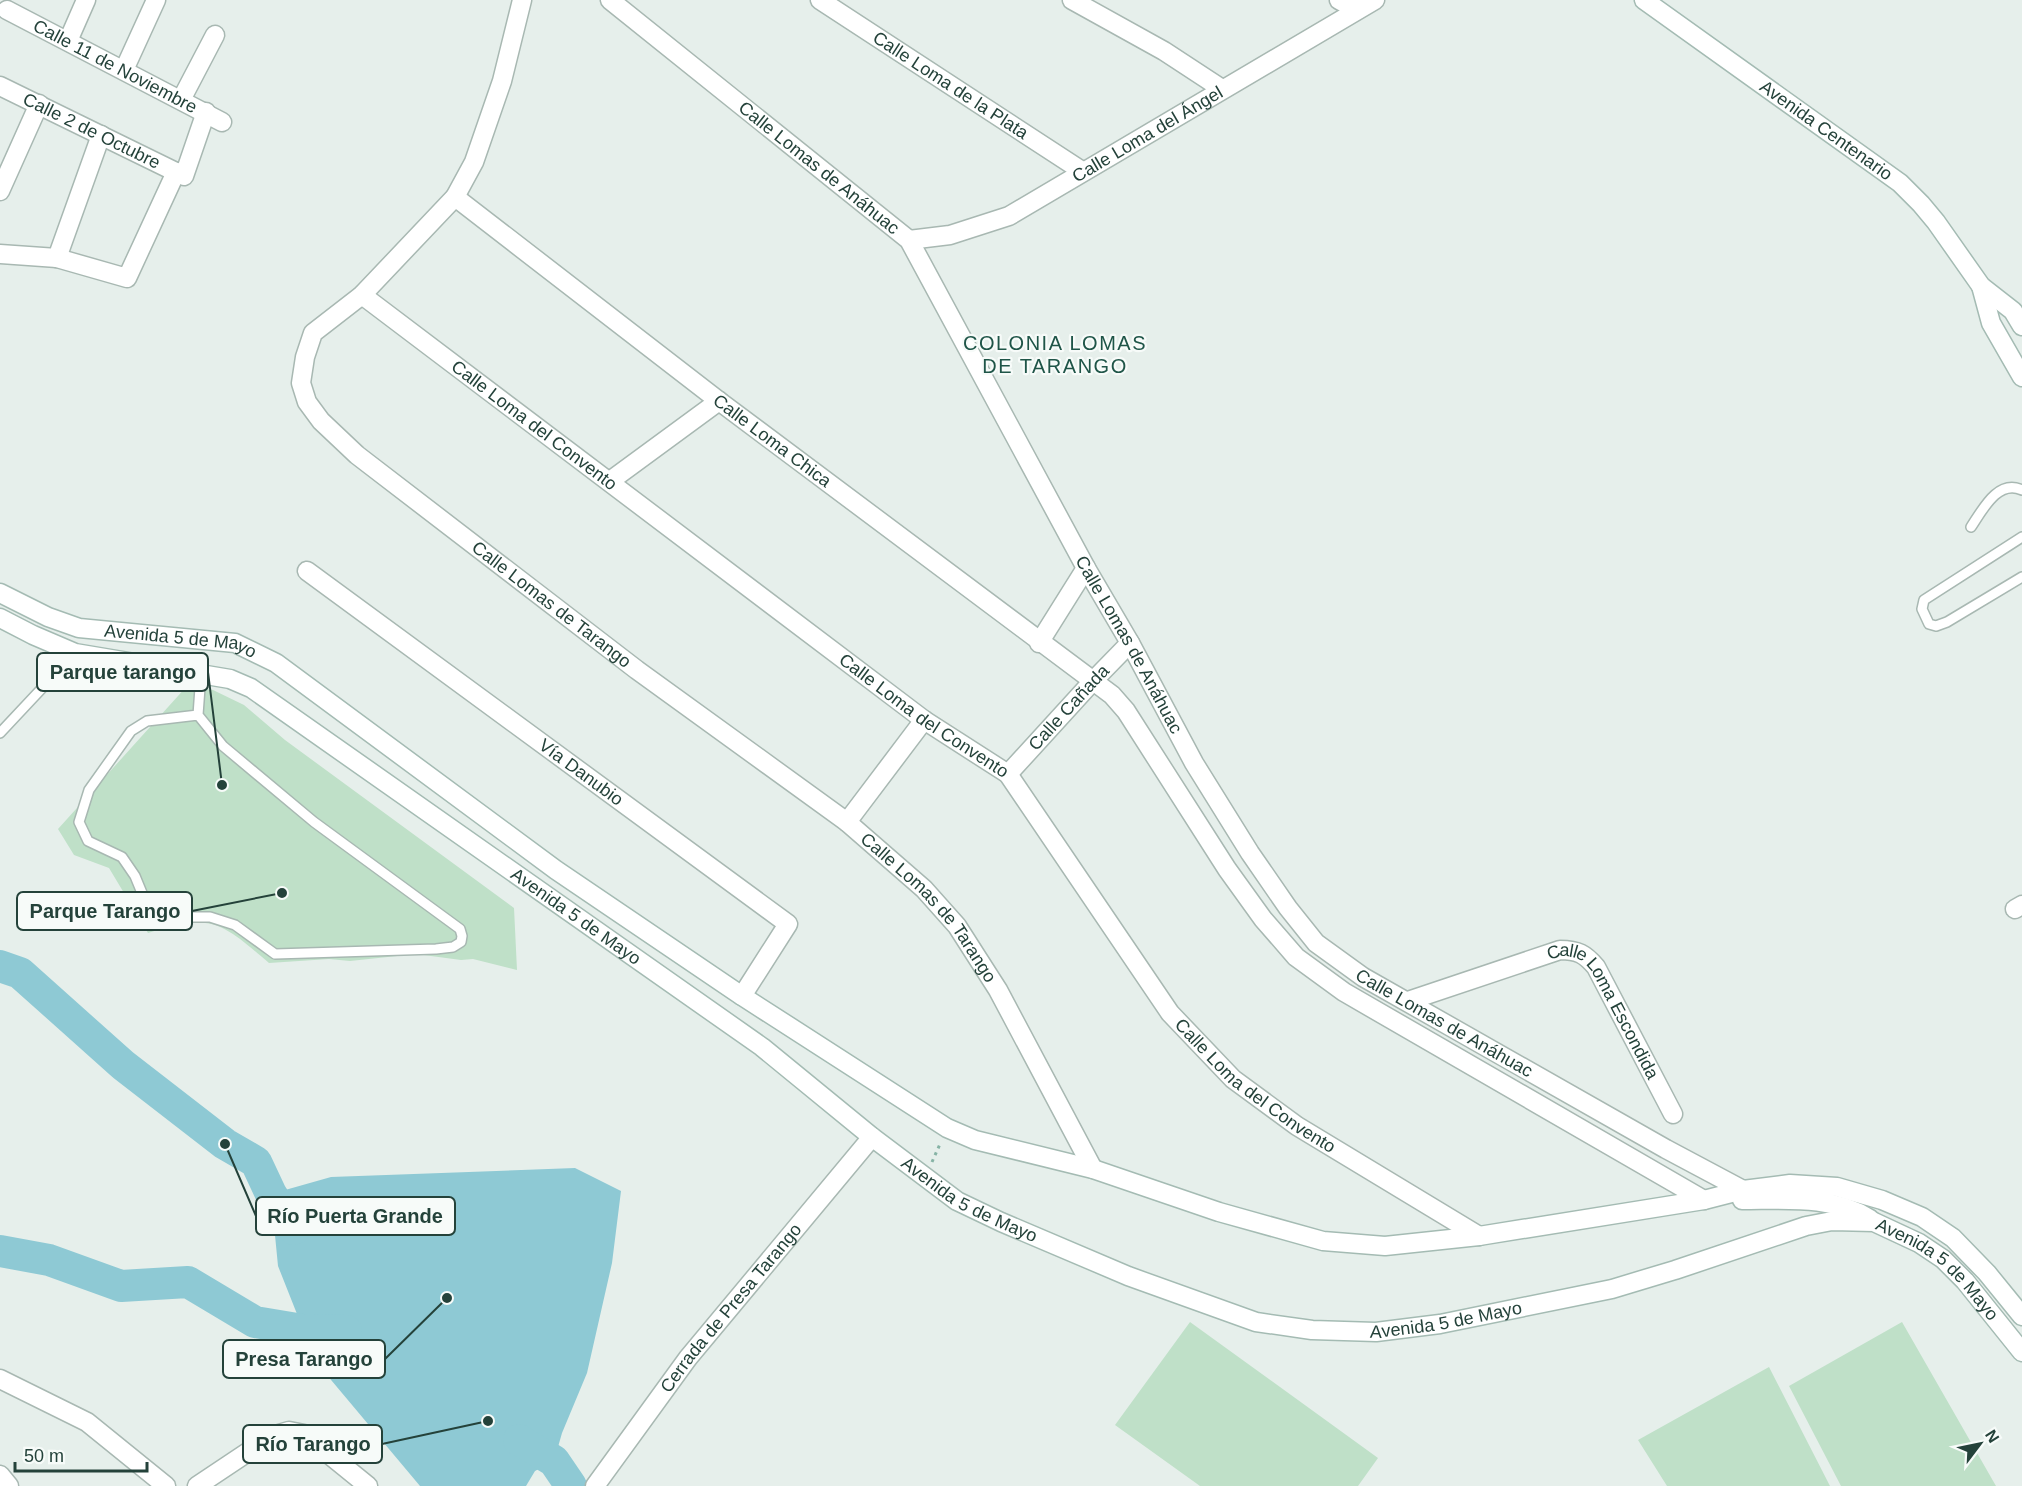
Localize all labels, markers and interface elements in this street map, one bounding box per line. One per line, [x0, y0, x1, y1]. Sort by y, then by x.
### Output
street label: Calle 11 de Noviembre [30, 15, 200, 117]
street label: Calle Loma de la Plata [869, 27, 1033, 144]
street label: Avenida Centenario [1756, 76, 1896, 184]
street label: Calle Loma del Ángel [1069, 82, 1226, 186]
street label: Calle 2 de Octubre [20, 89, 163, 173]
street label: Calle Lomas de Anáhuac [735, 97, 903, 238]
district label: COLONIA LOMAS DE TARANGO [963, 332, 1147, 377]
street label: Calle Loma del Convento [448, 356, 621, 494]
street label: Calle Loma Chica [709, 390, 836, 492]
street label: Calle Lomas de Tarango [468, 537, 635, 672]
street label: Calle Lomas de Anáhuac [1071, 552, 1186, 737]
street label: Avenida 5 de Mayo [103, 620, 260, 662]
street label: Calle Loma del Convento [835, 649, 1012, 782]
callout: Parque tarango [37, 653, 208, 691]
street label: Calle Cañada [1025, 660, 1114, 755]
text: Parque tarango [50, 661, 196, 683]
street label: Vía Danubio [535, 735, 627, 810]
street label: Calle Lomas de Tarango [857, 829, 1000, 986]
street label: Avenida 5 de Mayo [507, 864, 645, 969]
callout: Parque Tarango [17, 892, 192, 930]
text: Parque Tarango [30, 900, 180, 922]
street label: Calle Loma Escondida [1544, 940, 1663, 1083]
street label: Calle Lomas de Anáhuac [1352, 965, 1536, 1081]
street label: Calle Loma del Convento [1171, 1015, 1339, 1157]
street label: Avenida 5 de Mayo [898, 1153, 1040, 1246]
callout: Río Puerta Grande [256, 1197, 455, 1235]
text: Río Puerta Grande [267, 1205, 443, 1227]
street label: Avenida 5 de Mayo [1873, 1214, 2003, 1324]
street label: Cerrada de Presa Tarango [656, 1220, 806, 1396]
street label: Avenida 5 de Mayo [1370, 1298, 1524, 1342]
callout: Presa Tarango [223, 1340, 385, 1378]
text: Presa Tarango [235, 1348, 373, 1370]
north arrow [1950, 1414, 2010, 1474]
callout: Río Tarango [243, 1425, 382, 1463]
text: N [1982, 1427, 2003, 1446]
text: Río Tarango [255, 1433, 371, 1455]
scale bar [15, 1435, 147, 1473]
text: 50 m [24, 1446, 64, 1466]

